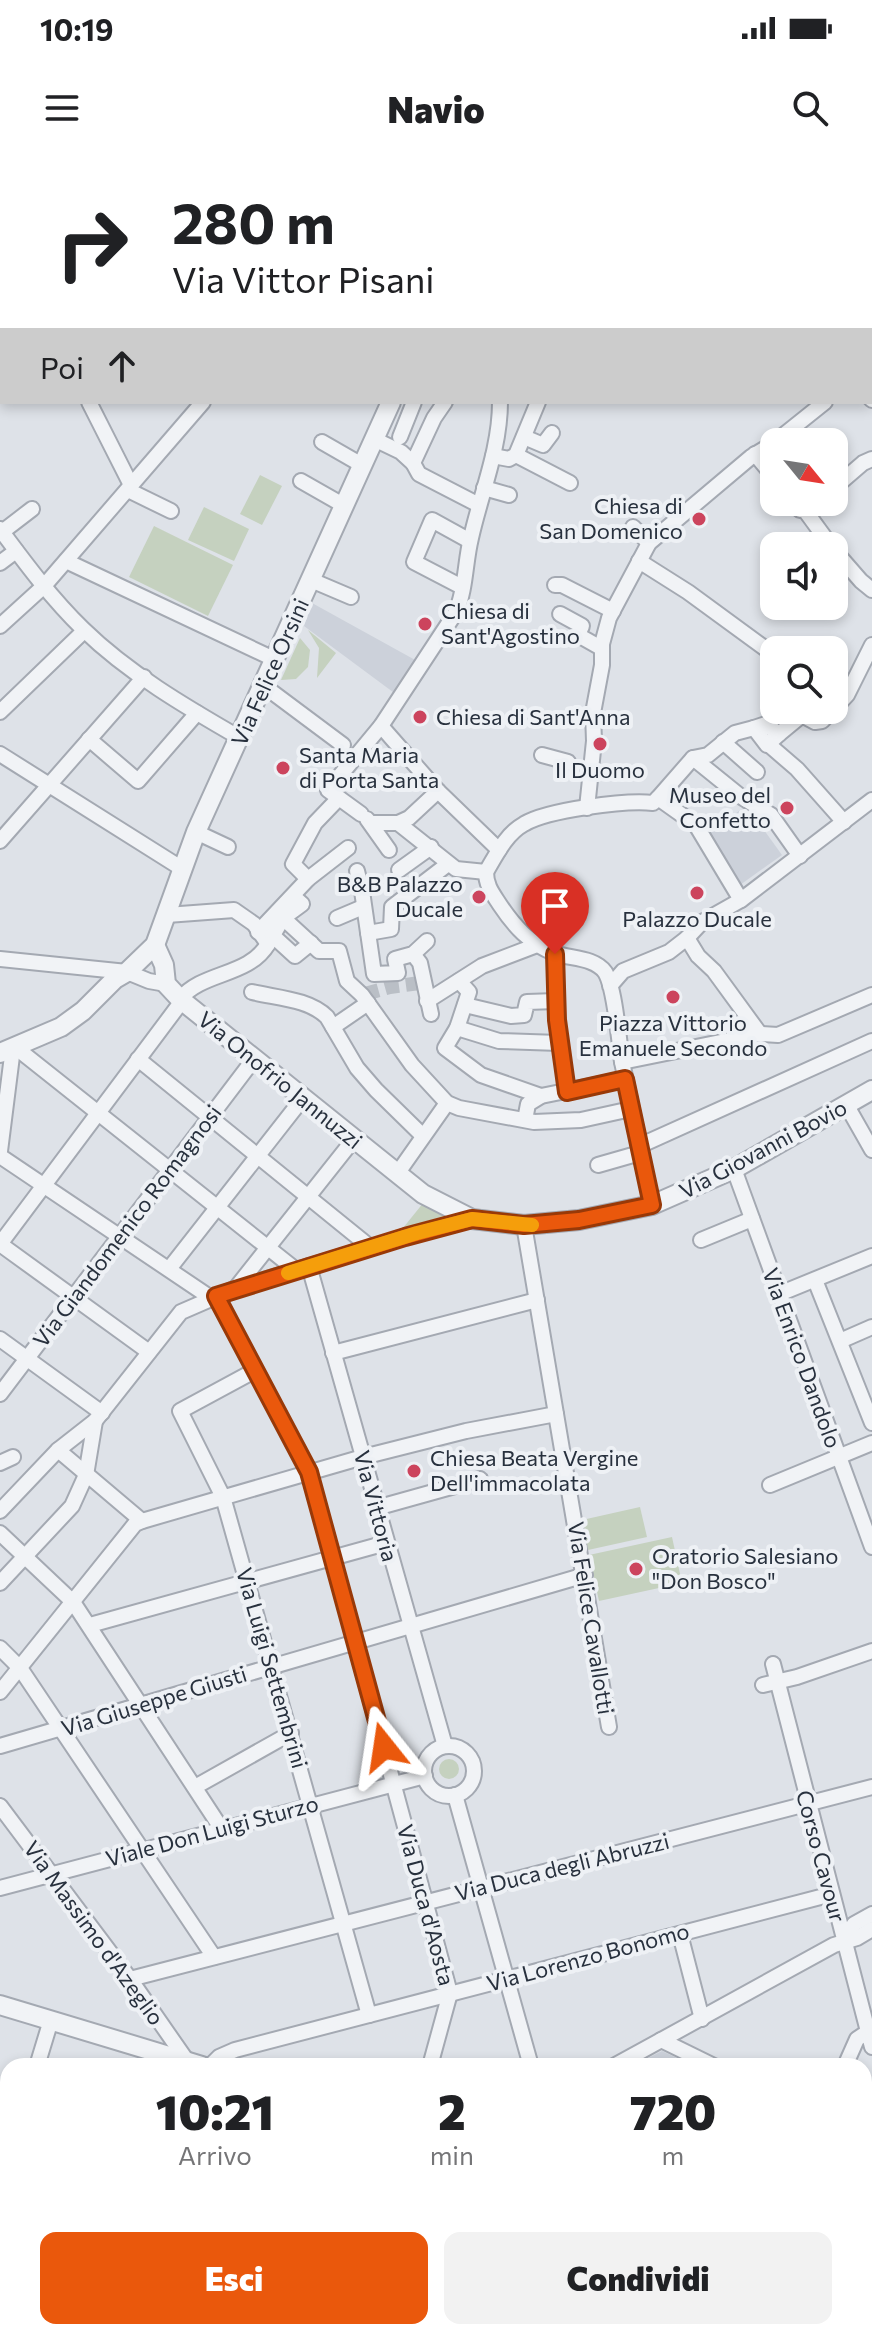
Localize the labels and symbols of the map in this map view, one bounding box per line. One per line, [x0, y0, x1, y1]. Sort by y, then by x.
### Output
north arrow [760, 428, 848, 516]
place label: Chiesa di San Domenico [539, 492, 683, 544]
marker: Chiesa di San Domenico [690, 510, 708, 528]
street label: Via Felice Orsini [225, 594, 314, 750]
place label: Chiesa di Sant'Agostino [441, 597, 580, 649]
marker: Chiesa di Sant'Agostino [416, 615, 434, 633]
place label: Chiesa di Sant'Anna [436, 703, 630, 730]
marker: Chiesa di Sant'Anna [411, 708, 429, 726]
marker: Il Duomo [591, 735, 609, 753]
place label: Santa Maria di Porta Santa [299, 741, 439, 793]
place label: Il Duomo [555, 756, 645, 783]
marker: Santa Maria di Porta Santa [274, 759, 292, 777]
place label: Museo del Confetto [669, 781, 771, 833]
marker: Museo del Confetto [778, 799, 796, 817]
place label: B&B Palazzo Ducale [337, 870, 463, 922]
pin [521, 872, 589, 954]
marker: Palazzo Ducale [688, 884, 706, 902]
marker: B&B Palazzo Ducale [470, 888, 488, 906]
place label: Palazzo Ducale [622, 905, 772, 932]
marker: Piazza Vittorio Emanuele Secondo [664, 988, 682, 1006]
street label: Via Onofrio Jannuzzi [193, 1005, 368, 1154]
place label: Piazza Vittorio Emanuele Secondo [579, 1009, 767, 1061]
street label: Via Giovanni Bovio [674, 1093, 851, 1204]
street label: Via Giandomenico Romagnosi [27, 1099, 227, 1352]
street label: Via Enrico Dandolo [757, 1264, 848, 1452]
place label: Chiesa Beata Vergine Dell'immacolata [430, 1444, 638, 1496]
street label: Via Vittoria [349, 1447, 404, 1565]
marker: Chiesa Beata Vergine Dell'immacolata [405, 1462, 423, 1480]
street label: Via Felice Cavallotti [563, 1520, 620, 1716]
place label: Oratorio Salesiano "Don Bosco" [652, 1542, 838, 1594]
marker: Oratorio Salesiano "Don Bosco" [627, 1560, 645, 1578]
street label: Via Luigi Settembrini [231, 1564, 314, 1771]
street label: Via Giuseppe Giusti [58, 1659, 250, 1742]
position arrow [342, 1705, 426, 1789]
street label: Corso Cavour [791, 1787, 852, 1925]
street label: Viale Don Luigi Sturzo [103, 1789, 321, 1872]
street label: Via Duca d'Aosta [392, 1821, 461, 1988]
street label: Via Duca degli Abruzzi [452, 1827, 672, 1906]
street label: Via Massimo d'Azeglio [19, 1835, 170, 2030]
street label: Via Lorenzo Bonomo [484, 1916, 692, 1997]

